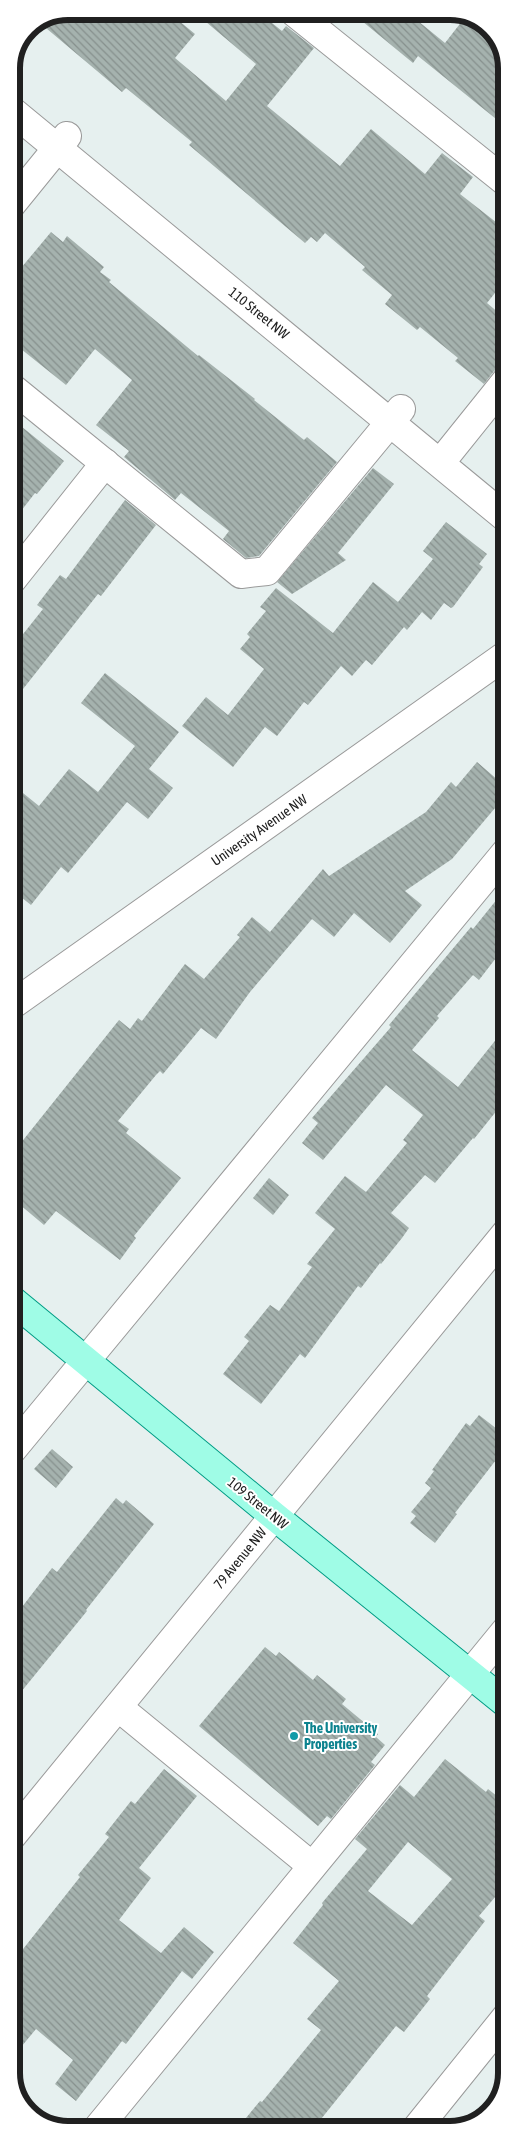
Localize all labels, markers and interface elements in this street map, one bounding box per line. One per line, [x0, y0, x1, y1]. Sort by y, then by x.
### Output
street label: 110 Street NW [226, 284, 293, 343]
street label: University Avenue NW [208, 790, 311, 869]
street label: 109 Street NW [225, 1474, 292, 1533]
street label: 79 Avenue NW [210, 1523, 270, 1592]
place label: The University Properties [304, 1720, 378, 1752]
marker: The University Properties [288, 1730, 300, 1742]

